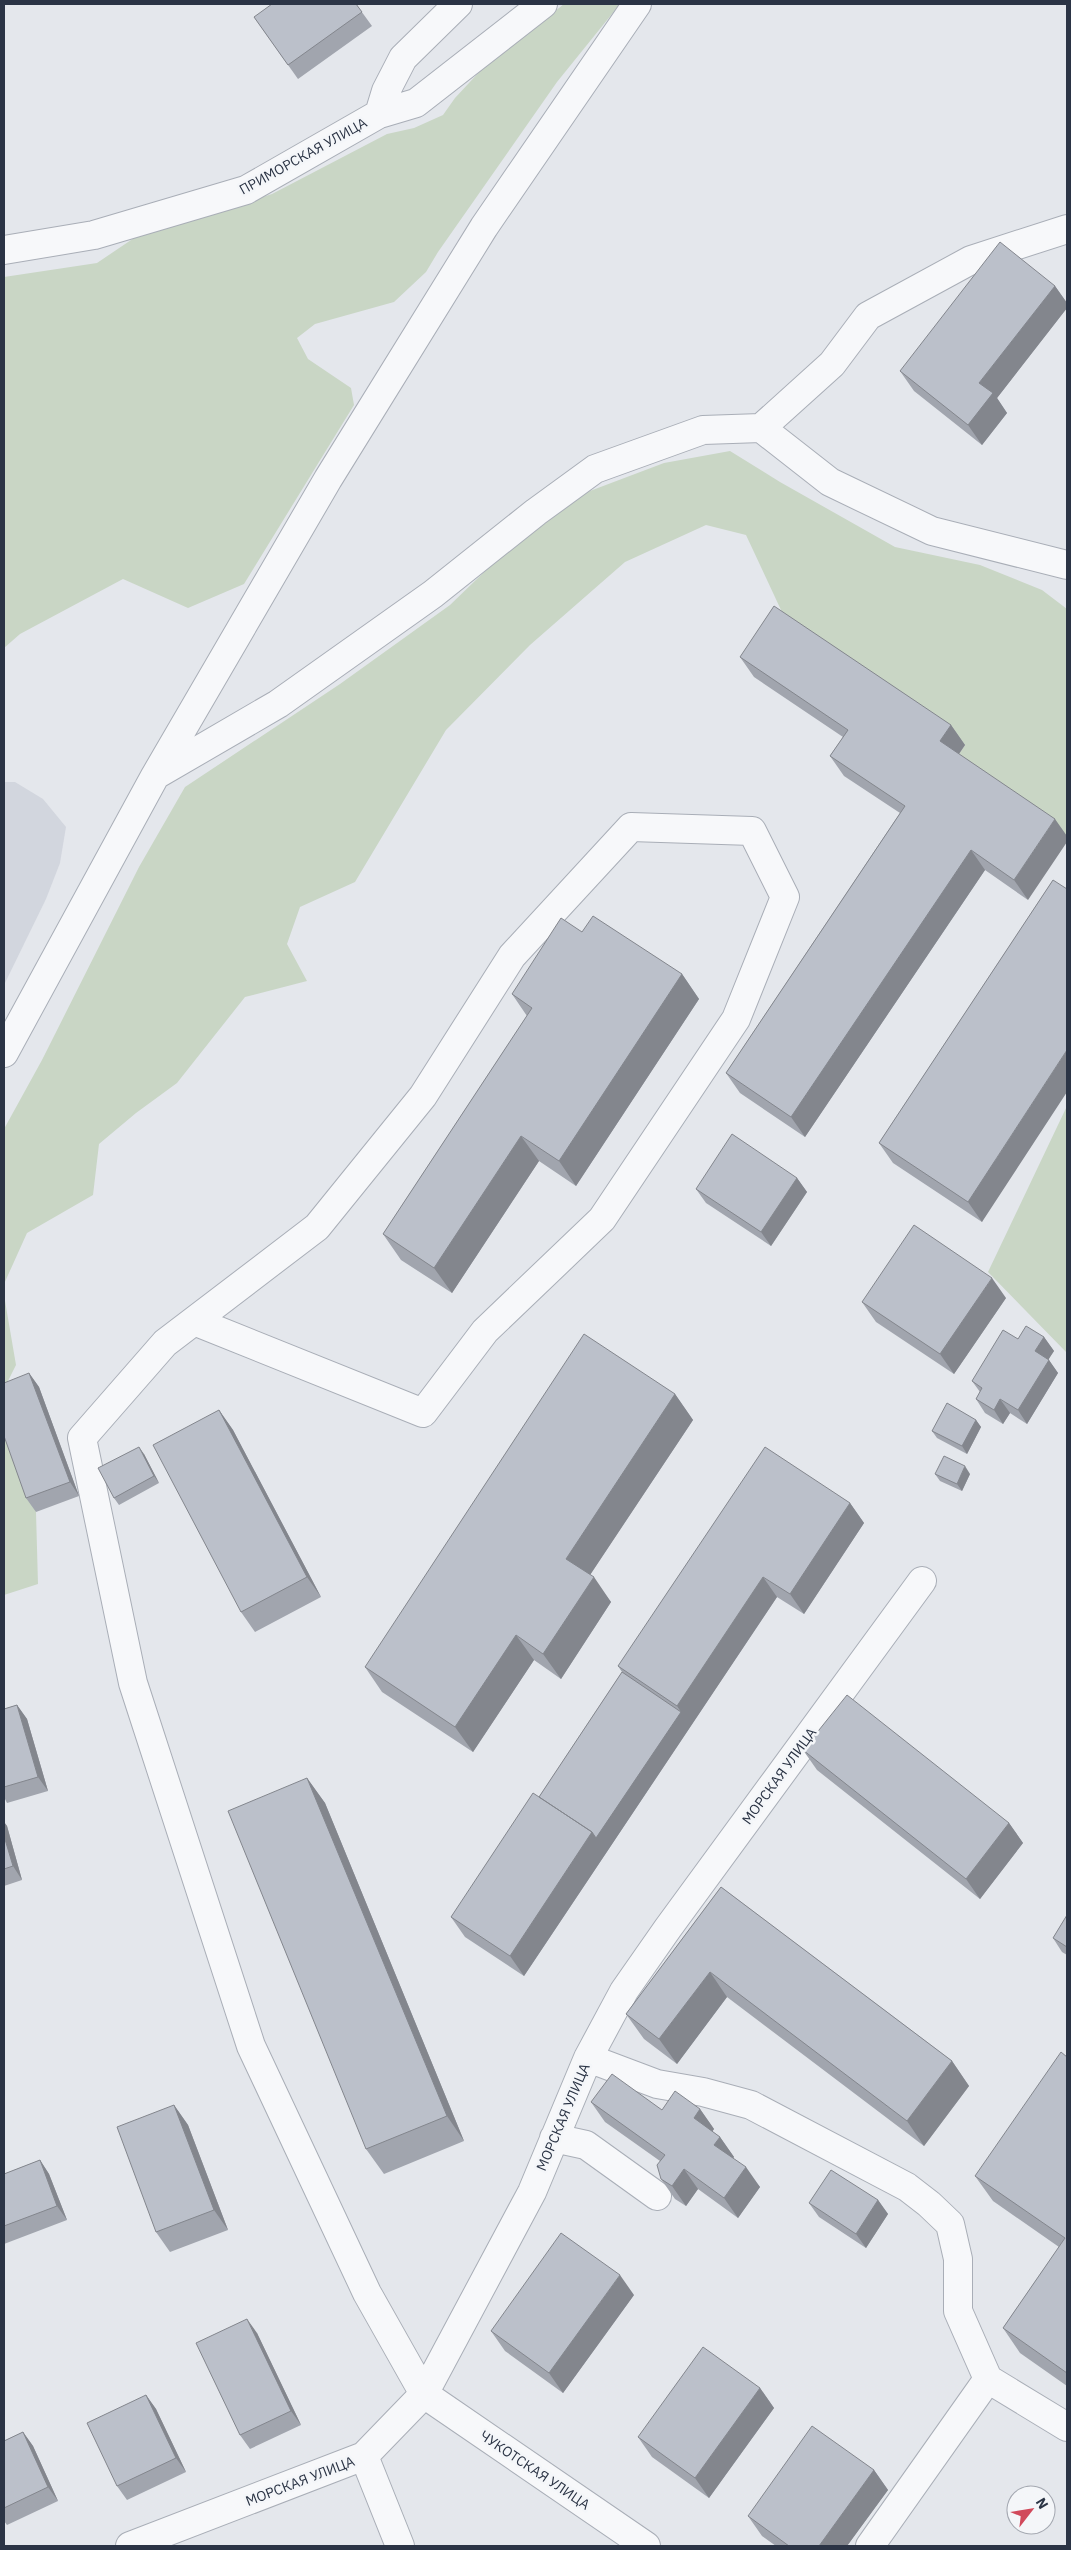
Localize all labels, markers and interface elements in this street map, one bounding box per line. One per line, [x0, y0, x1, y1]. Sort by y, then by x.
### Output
street label: ПРИМОРСКАЯ УЛИЦА [236, 113, 370, 199]
street label: МОРСКАЯ УЛИЦА [738, 1724, 820, 1828]
street label: МОРСКАЯ УЛИЦА [532, 2060, 594, 2174]
street label: ЧУКОТСКАЯ УЛИЦА [476, 2426, 594, 2514]
street label: МОРСКАЯ УЛИЦА [243, 2452, 357, 2510]
north arrow [1006, 2485, 1056, 2535]
text: N [1032, 2494, 1052, 2512]

